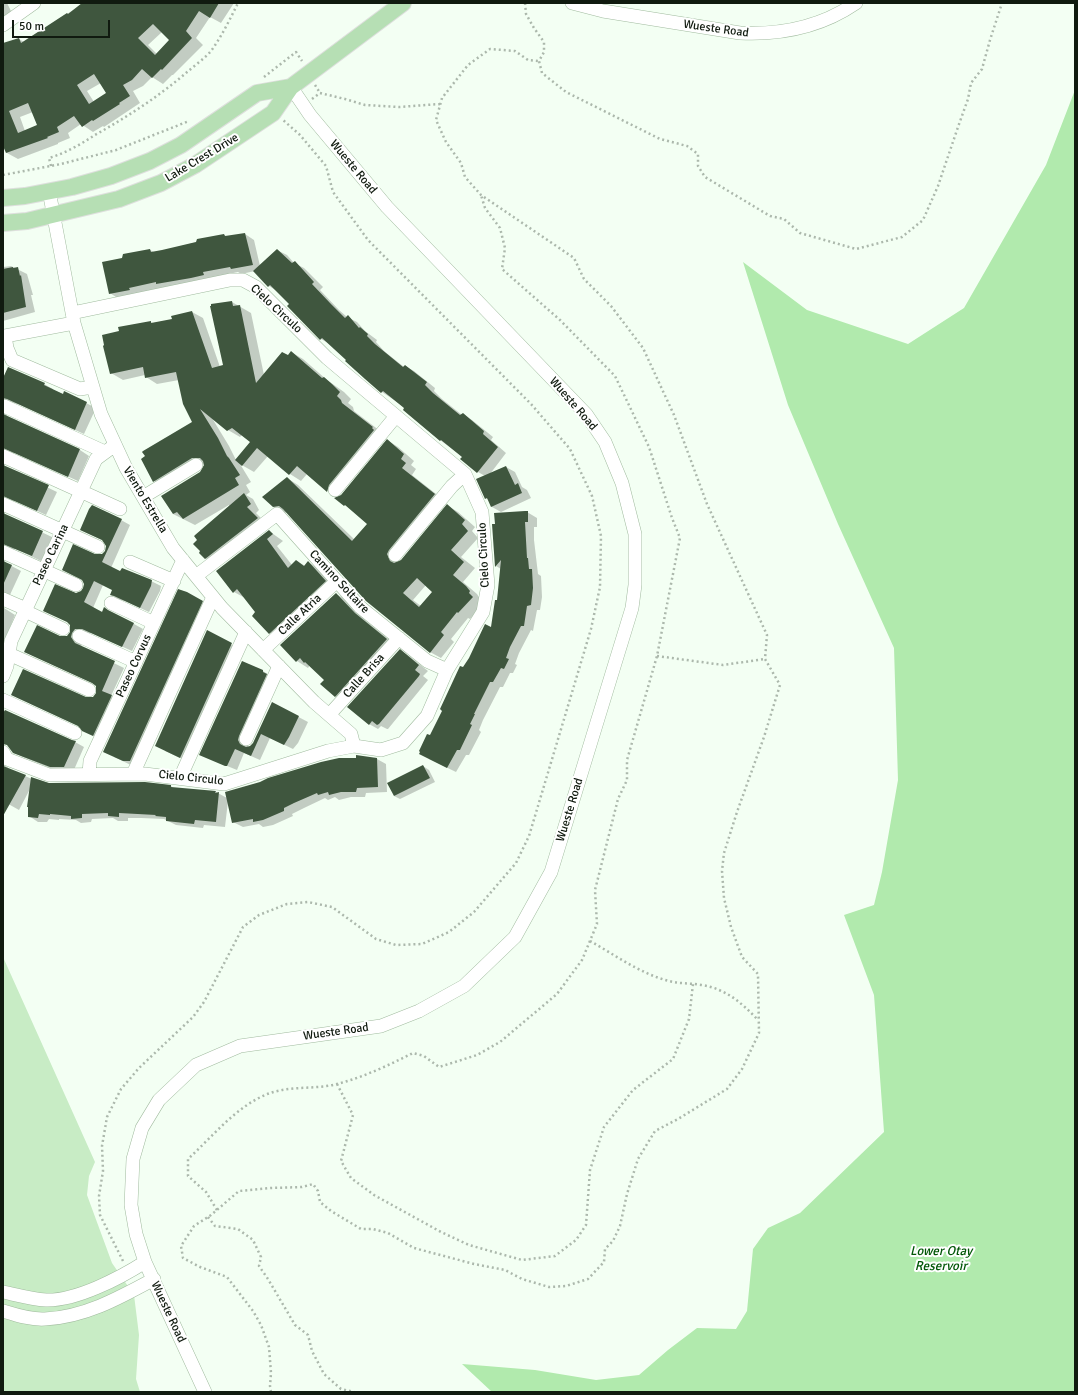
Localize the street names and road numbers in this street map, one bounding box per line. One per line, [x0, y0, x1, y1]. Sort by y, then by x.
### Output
street label: Wueste Road [682, 17, 750, 41]
street label: Lake Crest Drive [163, 130, 241, 186]
street label: Wueste Road [326, 137, 380, 197]
street label: Cielo Circulo [247, 281, 305, 337]
street label: Wueste Road [546, 374, 600, 434]
street label: Viento Estrella [119, 464, 171, 536]
street label: Paseo Carina [30, 522, 72, 588]
street label: Cielo Circulo [475, 522, 493, 588]
street label: Camino Soltaire [306, 547, 372, 617]
street label: Calle Atria [275, 591, 325, 639]
street label: Paseo Corvus [113, 632, 155, 700]
street label: Calle Brisa [340, 651, 388, 701]
street label: Cielo Circulo [158, 767, 224, 789]
street label: Wueste Road [553, 776, 587, 844]
street label: Wueste Road [302, 1020, 370, 1044]
street label: Wueste Road [148, 1279, 188, 1345]

